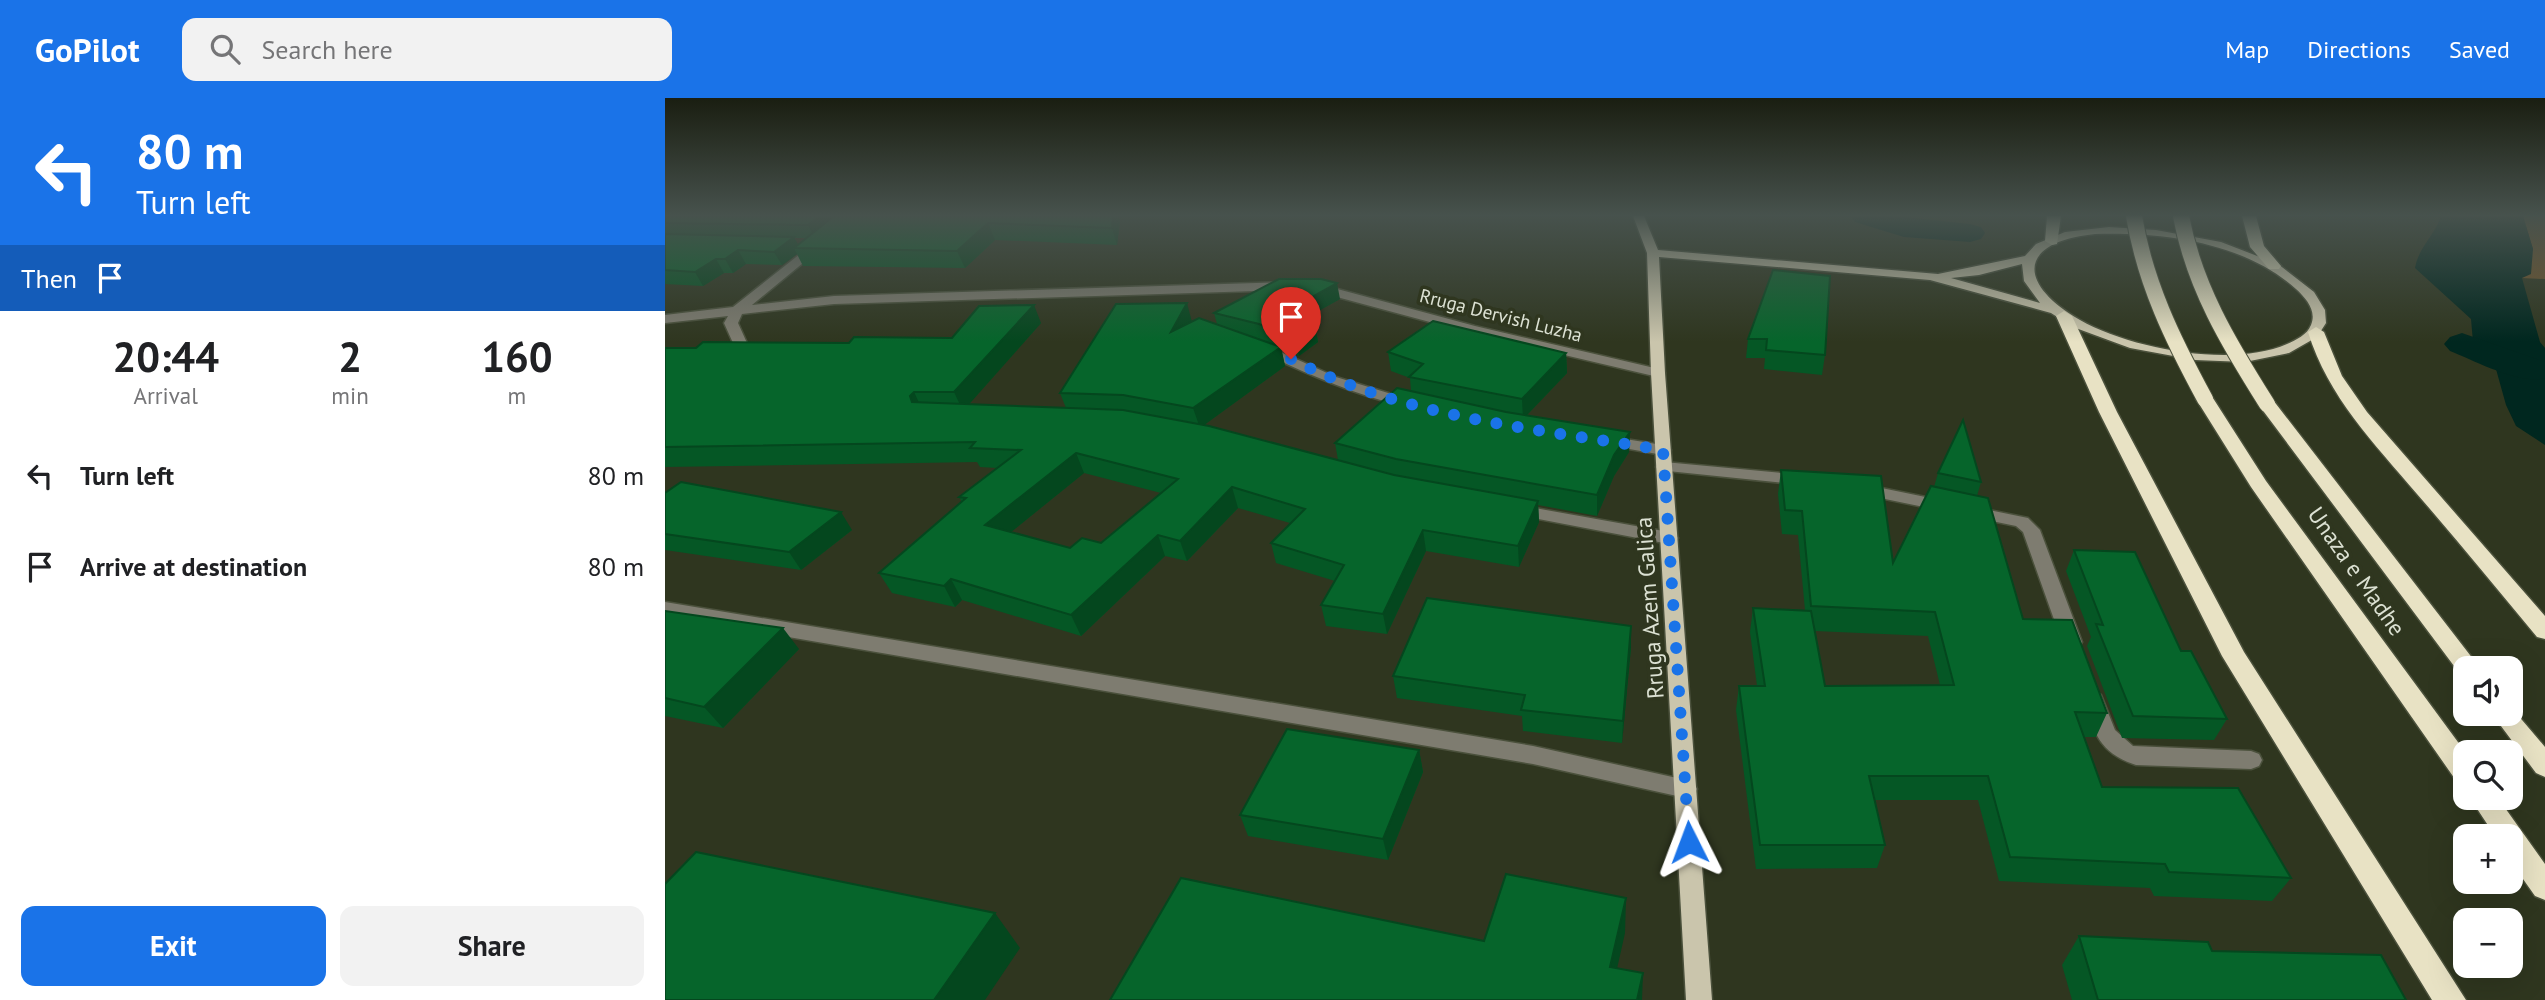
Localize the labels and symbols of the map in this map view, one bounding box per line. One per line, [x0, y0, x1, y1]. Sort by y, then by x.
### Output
street label: Rruga Dervish Luzha [1417, 283, 1585, 347]
pin [1261, 287, 1321, 359]
street label: Unaza e Madhe [2302, 501, 2412, 641]
street label: Rruga Azem Galica [1628, 516, 1670, 700]
position arrow [1652, 805, 1726, 879]

